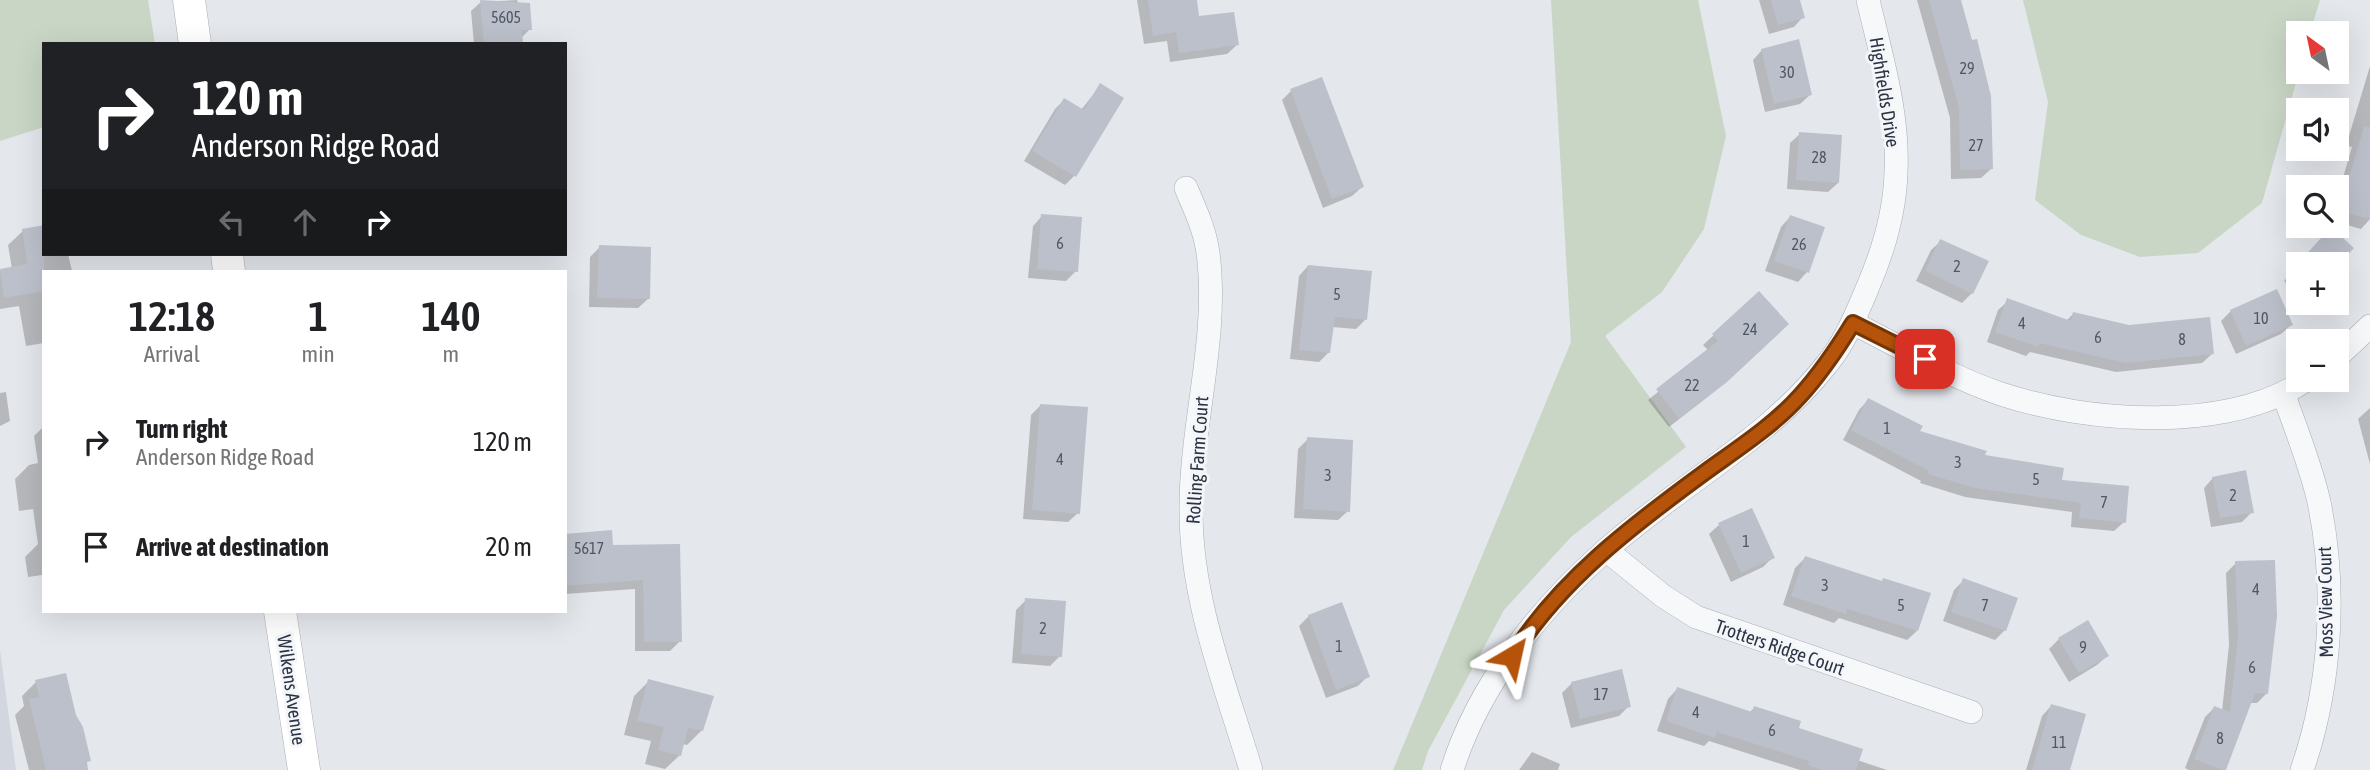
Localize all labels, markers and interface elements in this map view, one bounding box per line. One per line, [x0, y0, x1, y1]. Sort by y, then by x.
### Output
house number: 5605 [491, 8, 521, 26]
north arrow [2286, 21, 2348, 84]
map controls [2286, 21, 2349, 392]
street label: Highfields Drive [1865, 35, 1905, 149]
house number: 29 [1959, 59, 1975, 77]
house number: 30 [1779, 63, 1795, 81]
text: 120 m [192, 69, 303, 125]
icon: right [77, 70, 168, 161]
button: sound [2286, 98, 2349, 161]
text: Anderson Ridge Road [192, 127, 440, 164]
house number: 27 [1968, 136, 1984, 154]
house number: 28 [1811, 148, 1827, 166]
button: search [2286, 175, 2349, 238]
icon: left [213, 203, 251, 241]
icon: ahead [286, 203, 324, 241]
icon: right [359, 203, 397, 241]
house number: 6 [1056, 234, 1064, 252]
house number: 26 [1791, 235, 1807, 253]
button: + [2286, 252, 2349, 315]
house number: 2 [1953, 257, 1961, 275]
house number: 5 [1333, 285, 1341, 303]
text: 12:18 [129, 292, 215, 340]
text: 1 [308, 292, 328, 340]
text: 140 [421, 292, 480, 340]
house number: 10 [2253, 309, 2269, 327]
house number: 4 [2018, 314, 2026, 332]
house number: 24 [1742, 320, 1758, 338]
house number: 6 [2094, 328, 2102, 346]
pin [1895, 329, 1955, 389]
button: − [2286, 329, 2349, 392]
house number: 8 [2178, 330, 2186, 348]
icon: arrive [1906, 340, 1944, 378]
text: Arrival [144, 341, 200, 367]
text: min [302, 341, 335, 367]
text: m [443, 341, 459, 367]
house number: 22 [1684, 376, 1700, 394]
street label: Rolling Farm Court [1182, 395, 1212, 525]
text: Turn right [136, 414, 227, 444]
house number: 1 [1883, 419, 1891, 437]
icon: right [77, 423, 115, 461]
text: 120 m [473, 427, 532, 457]
text: Anderson Ridge Road [136, 444, 314, 470]
house number: 4 [1056, 450, 1064, 468]
house number: 3 [1954, 453, 1962, 471]
house number: 3 [1324, 466, 1332, 484]
house number: 5 [2032, 470, 2040, 488]
house number: 2 [2229, 486, 2237, 504]
house number: 7 [2100, 493, 2108, 511]
icon: arrive [77, 528, 115, 566]
text: Arrive at destination [136, 532, 329, 562]
text: 20 m [485, 532, 532, 562]
house number: 1 [1742, 532, 1750, 550]
house number: 5617 [574, 539, 604, 557]
street label: Moss View Court [2313, 546, 2337, 658]
house number: 3 [1821, 576, 1829, 594]
house number: 4 [2252, 580, 2260, 598]
house number: 5 [1897, 596, 1905, 614]
house number: 7 [1981, 596, 1989, 614]
street label: Trotters Ridge Court [1712, 615, 1848, 679]
house number: 2 [1039, 619, 1047, 637]
position arrow [1475, 619, 1549, 693]
street label: Wilkens Avenue [273, 634, 311, 746]
house number: 1 [1335, 637, 1343, 655]
house number: 9 [2079, 638, 2087, 656]
house number: 6 [2248, 658, 2256, 676]
house number: 17 [1593, 685, 1609, 703]
house number: 4 [1692, 703, 1700, 721]
house number: 6 [1768, 721, 1776, 739]
house number: 8 [2216, 729, 2224, 747]
house number: 11 [2051, 733, 2067, 751]

